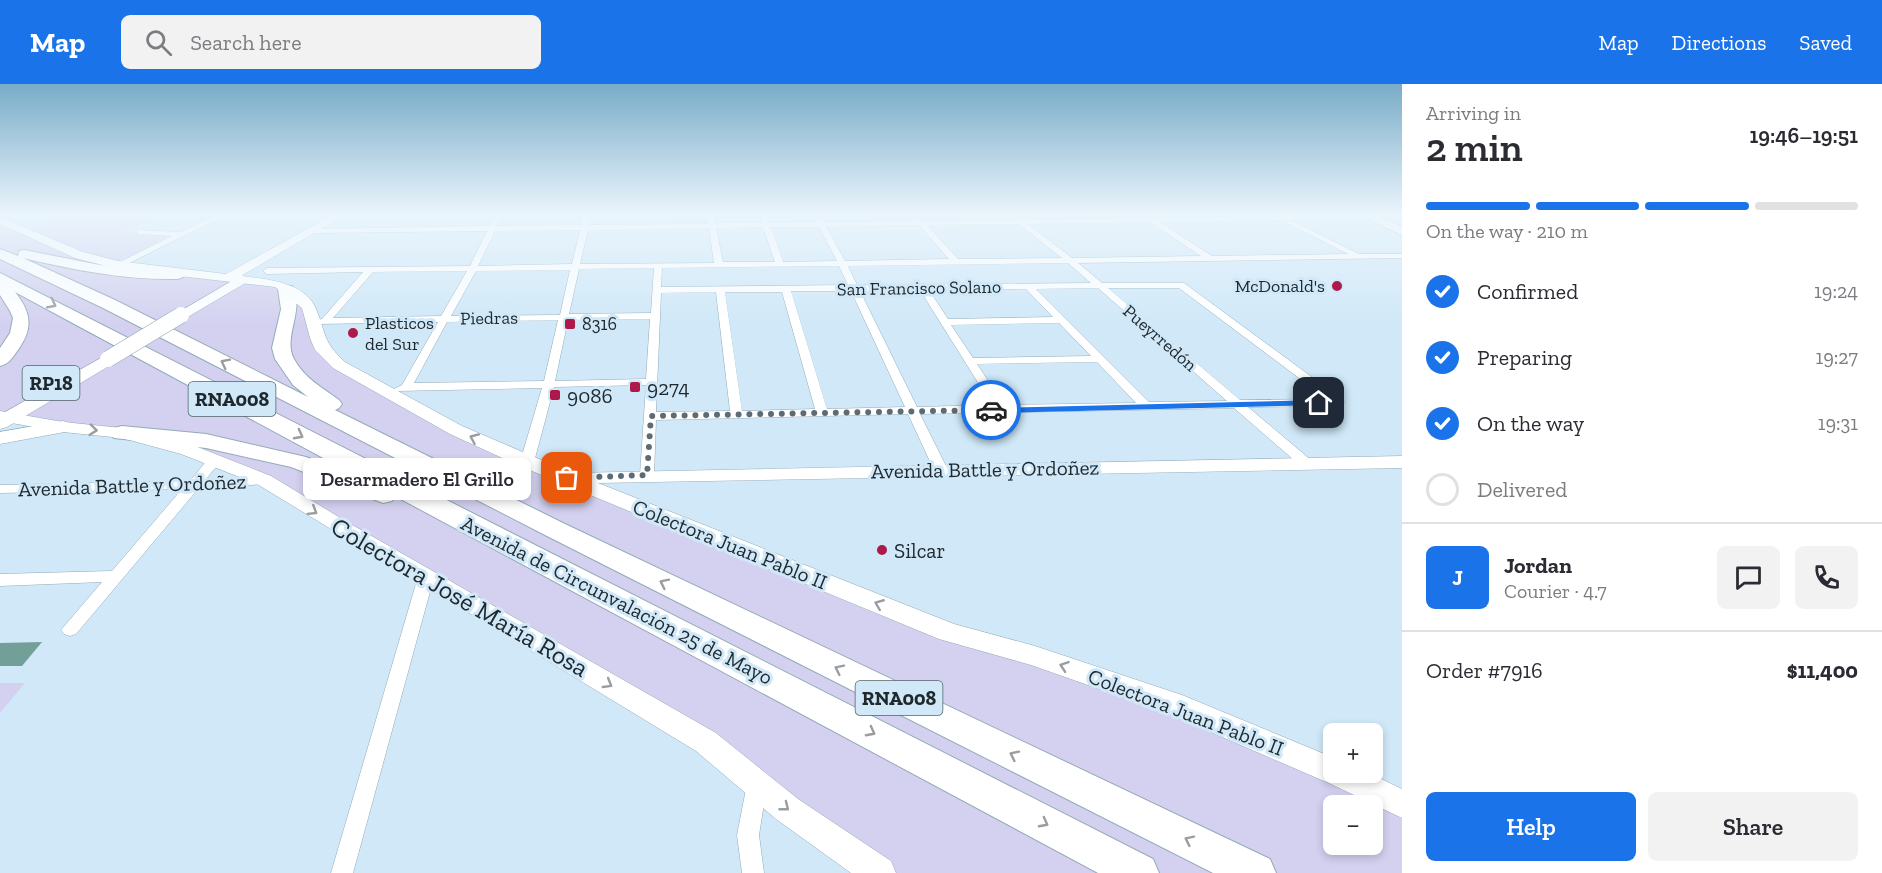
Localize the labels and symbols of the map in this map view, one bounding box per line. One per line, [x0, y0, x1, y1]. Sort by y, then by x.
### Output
place label: McDonald's [1235, 275, 1325, 297]
street label: San Francisco Solano [837, 276, 1001, 300]
marker: McDonald's [1330, 279, 1344, 293]
one-way arrow [46, 297, 57, 309]
street label: Pueyrredón [1119, 300, 1202, 377]
street label: Piedras [460, 306, 518, 330]
place label: Plasticos del Sur [365, 312, 434, 355]
place label: 8316 [582, 313, 617, 335]
marker: 8316 [563, 317, 577, 331]
marker: Plasticos del Sur [346, 326, 360, 340]
one-way arrow [221, 359, 232, 371]
road number: RP18 [22, 366, 80, 400]
place label: 9274 [647, 375, 690, 400]
pin [1293, 377, 1344, 428]
marker: 9274 [628, 380, 642, 394]
courier [961, 380, 1021, 440]
road number: RNA008 [188, 382, 276, 416]
place label: 9086 [567, 383, 613, 408]
marker: 9086 [548, 388, 562, 402]
one-way arrow [88, 423, 97, 436]
one-way arrow [293, 427, 304, 439]
one-way arrow [469, 434, 480, 446]
pin [541, 452, 592, 503]
street label: Avenida Battle y Ordoñez [871, 455, 1100, 483]
callout: Desarmadero El Grillo [303, 457, 531, 499]
street label: Avenida Battle y Ordoñez [17, 469, 247, 501]
street label: Colectora Juan Pablo II [629, 494, 831, 594]
one-way arrow [307, 503, 318, 514]
street label: Colectora José María Rosa [326, 510, 595, 684]
street label: Avenida de Circunvalación 25 de Mayo [457, 510, 777, 690]
place label: Silcar [894, 538, 945, 563]
marker: Silcar [875, 543, 889, 557]
one-way arrow [659, 578, 670, 590]
one-way arrow [875, 599, 886, 611]
one-way arrow [1059, 660, 1070, 673]
street label: Colectora Juan Pablo II [1085, 663, 1287, 761]
one-way arrow [834, 664, 845, 676]
one-way arrow [602, 677, 612, 688]
road number: RNA008 [856, 681, 942, 715]
one-way arrow [865, 725, 876, 736]
one-way arrow [1009, 750, 1020, 762]
one-way arrow [779, 799, 790, 810]
one-way arrow [1038, 816, 1048, 827]
one-way arrow [1184, 836, 1195, 848]

